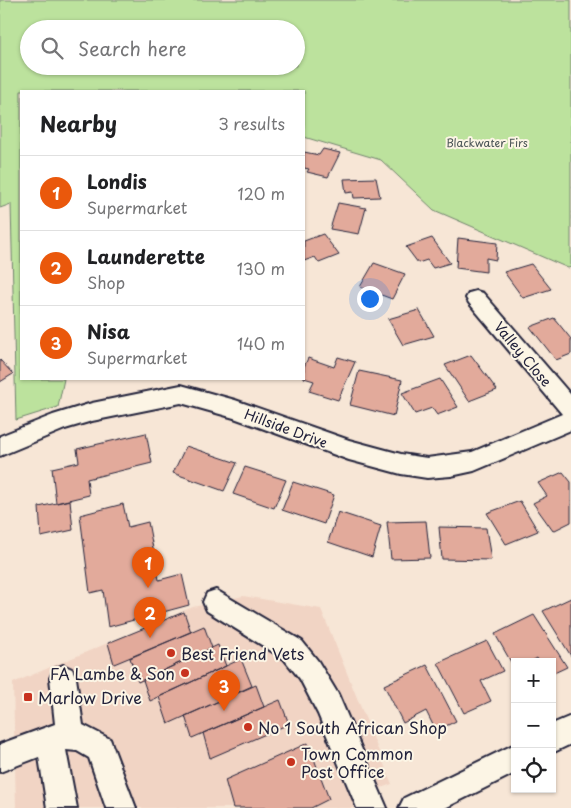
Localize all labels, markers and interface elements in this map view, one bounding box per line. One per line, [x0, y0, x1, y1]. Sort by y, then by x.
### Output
search box [20, 20, 305, 75]
icon: search [38, 34, 66, 62]
text: Search here [78, 34, 187, 62]
text: Nearby [40, 107, 117, 139]
text: 3 results [218, 111, 285, 135]
park label: Blackwater Firs [446, 134, 528, 151]
text: Londis [87, 167, 147, 195]
text: 1 [52, 181, 60, 205]
text: 120 m [238, 181, 285, 205]
text: Supermarket [87, 195, 187, 219]
text: Launderette [87, 242, 205, 270]
text: 2 [50, 256, 62, 280]
text: 130 m [237, 256, 285, 280]
text: Shop [87, 270, 125, 294]
your location [357, 286, 383, 312]
text: Nisa [87, 317, 130, 345]
street label: Valley Close [489, 317, 557, 391]
text: 3 [51, 331, 61, 355]
text: 140 m [237, 331, 285, 355]
text: Supermarket [87, 345, 187, 369]
street label: Hillside Drive [241, 403, 331, 453]
pin: 1 [132, 547, 164, 588]
pin: 2 [134, 597, 166, 638]
place label: Best Friend Vets [181, 641, 304, 665]
marker: Best Friend Vets [165, 647, 177, 659]
map controls [511, 658, 556, 793]
button: + [511, 658, 556, 703]
place label: FA Lambe & Son [50, 661, 175, 685]
marker: FA Lambe & Son [179, 667, 191, 679]
pin: 3 [208, 670, 240, 711]
place label: Marlow Drive [38, 685, 142, 709]
marker: Marlow Drive [22, 691, 34, 703]
button: − [511, 703, 556, 748]
place label: No 1 South African Shop [258, 715, 447, 739]
marker: No 1 South African Shop [242, 721, 254, 733]
place label: Town Common Post Office [301, 741, 413, 783]
button: locate [511, 748, 556, 793]
marker: Town Common Post Office [285, 756, 297, 768]

